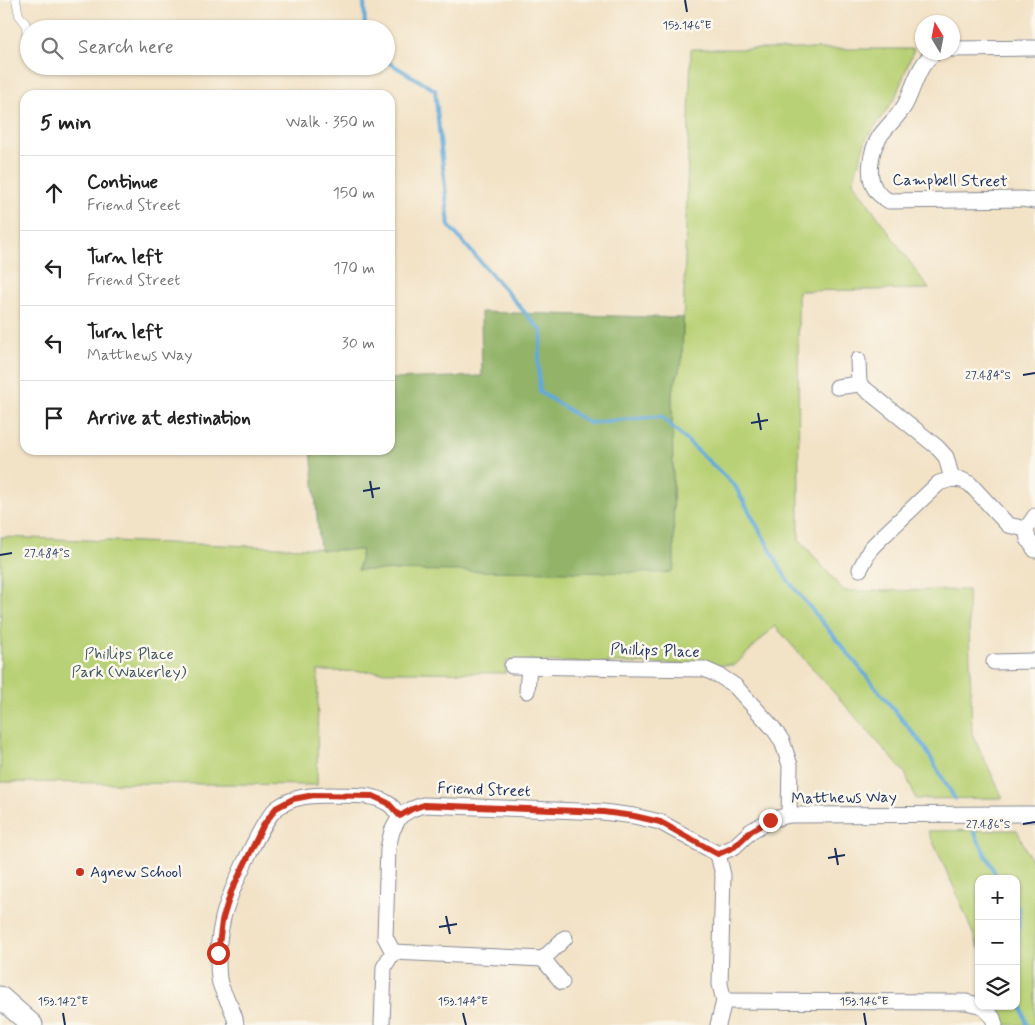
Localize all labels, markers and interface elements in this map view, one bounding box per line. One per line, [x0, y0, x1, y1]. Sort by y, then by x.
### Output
north arrow [915, 15, 960, 60]
text: 153.146°E [663, 18, 711, 34]
search box [20, 20, 395, 75]
icon: search [38, 34, 66, 62]
text: Search here [78, 35, 174, 60]
text: 5 min [40, 109, 92, 137]
text: Walk · 350 m [286, 112, 375, 133]
street label: Campbell Street [892, 169, 1008, 193]
text: Continue [87, 170, 158, 195]
icon: ahead [40, 179, 68, 207]
text: 150 m [333, 183, 375, 204]
text: Friend Street [87, 195, 180, 216]
text: Turn left [87, 245, 163, 270]
icon: left [40, 254, 68, 282]
text: 170 m [333, 258, 375, 279]
text: Friend Street [87, 270, 180, 291]
text: Turn left [87, 320, 163, 345]
icon: left [40, 329, 68, 357]
text: 30 m [342, 333, 375, 354]
text: Matthews Way [87, 345, 193, 366]
text: 27.484°S [965, 368, 1011, 384]
icon: arrive [40, 404, 68, 432]
text: Arrive at destination [87, 406, 251, 431]
text: 27.484°S [24, 546, 70, 562]
street label: Phillips Place [610, 639, 700, 663]
park label: Phillips Place Park (Wakerley) [72, 644, 187, 683]
street label: Friend Street [437, 778, 531, 802]
street label: Matthews Way [791, 787, 897, 809]
route end [759, 809, 782, 832]
text: 27.486°S [966, 817, 1011, 833]
place label: Agnew School [90, 862, 182, 883]
marker: Agnew School [74, 866, 86, 878]
map controls [975, 875, 1020, 1010]
button: + [975, 875, 1020, 920]
button: − [975, 920, 1020, 965]
route start [207, 942, 230, 965]
button: layers [975, 965, 1020, 1010]
text: 153.142°E [38, 994, 88, 1010]
text: 153.144°E [438, 994, 488, 1010]
text: 153.146°E [840, 994, 888, 1010]

